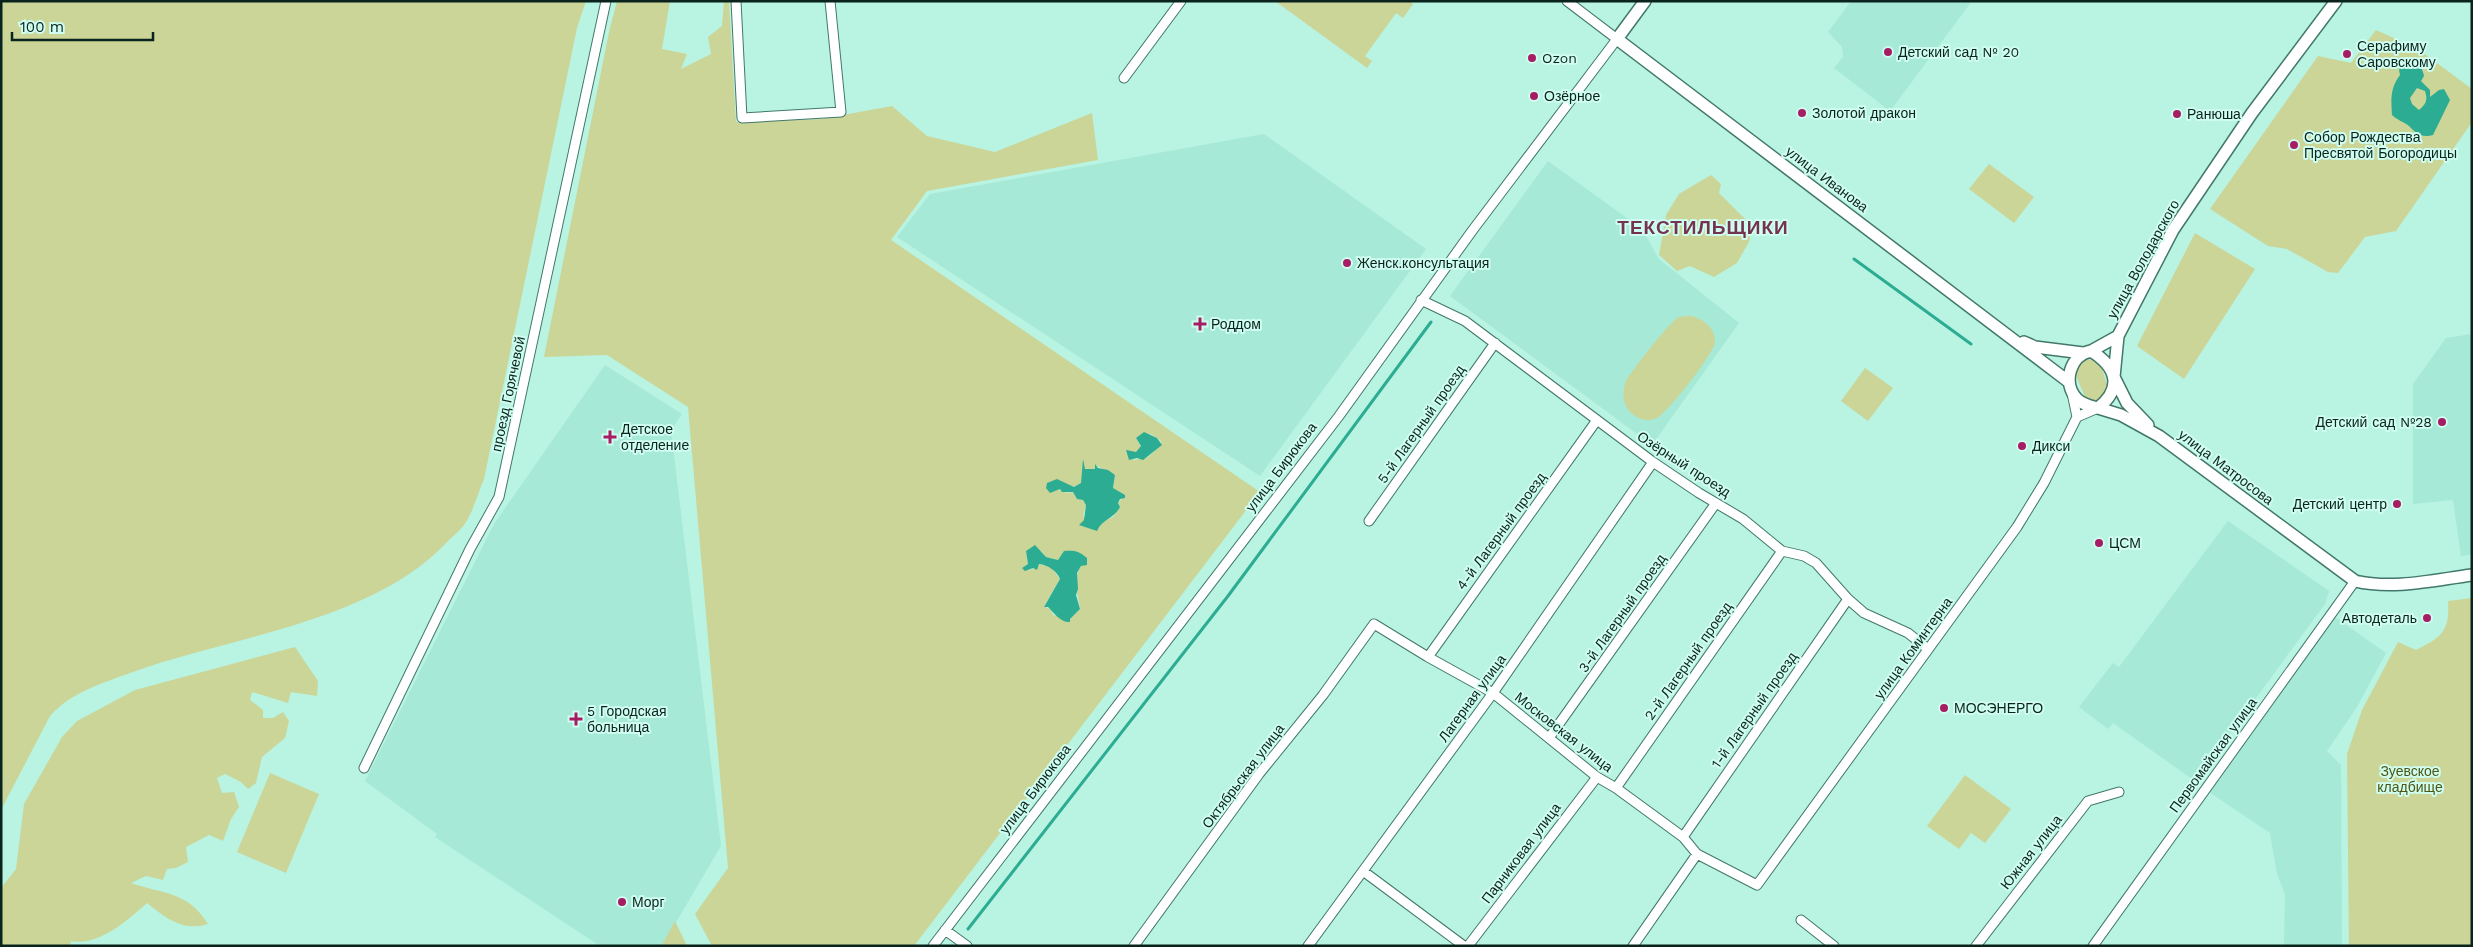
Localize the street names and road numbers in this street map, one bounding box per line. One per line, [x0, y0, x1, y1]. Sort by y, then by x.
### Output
street label: улица Иванова [1783, 143, 1872, 215]
street label: улица Володарского [2104, 197, 2182, 321]
street label: проезд Горячевой [488, 335, 528, 453]
street label: 5-й Лагерный проезд [1374, 362, 1468, 486]
street label: улица Бирюкова [1242, 419, 1320, 515]
street label: улица Матросова [2175, 426, 2277, 508]
street label: Озёрный проезд [1634, 428, 1734, 500]
street label: 4-й Лагерный проезд [1453, 469, 1549, 593]
street label: 3-й Лагерный проезд [1575, 551, 1669, 675]
street label: улица Коминтерна [1871, 594, 1955, 702]
street label: 2-й Лагерный проезд [1641, 599, 1735, 723]
street label: 1-й Лагерный проезд [1708, 649, 1800, 771]
street label: Лагерная улица [1435, 651, 1509, 745]
street label: Московская улица [1512, 689, 1616, 775]
street label: Первомайская улица [2166, 694, 2260, 816]
street label: Октябрьская улица [1199, 721, 1288, 831]
street label: улица Бирюкова [996, 741, 1074, 837]
street label: Парниковая улица [1478, 800, 1564, 906]
street label: Южная улица [1997, 812, 2065, 892]

